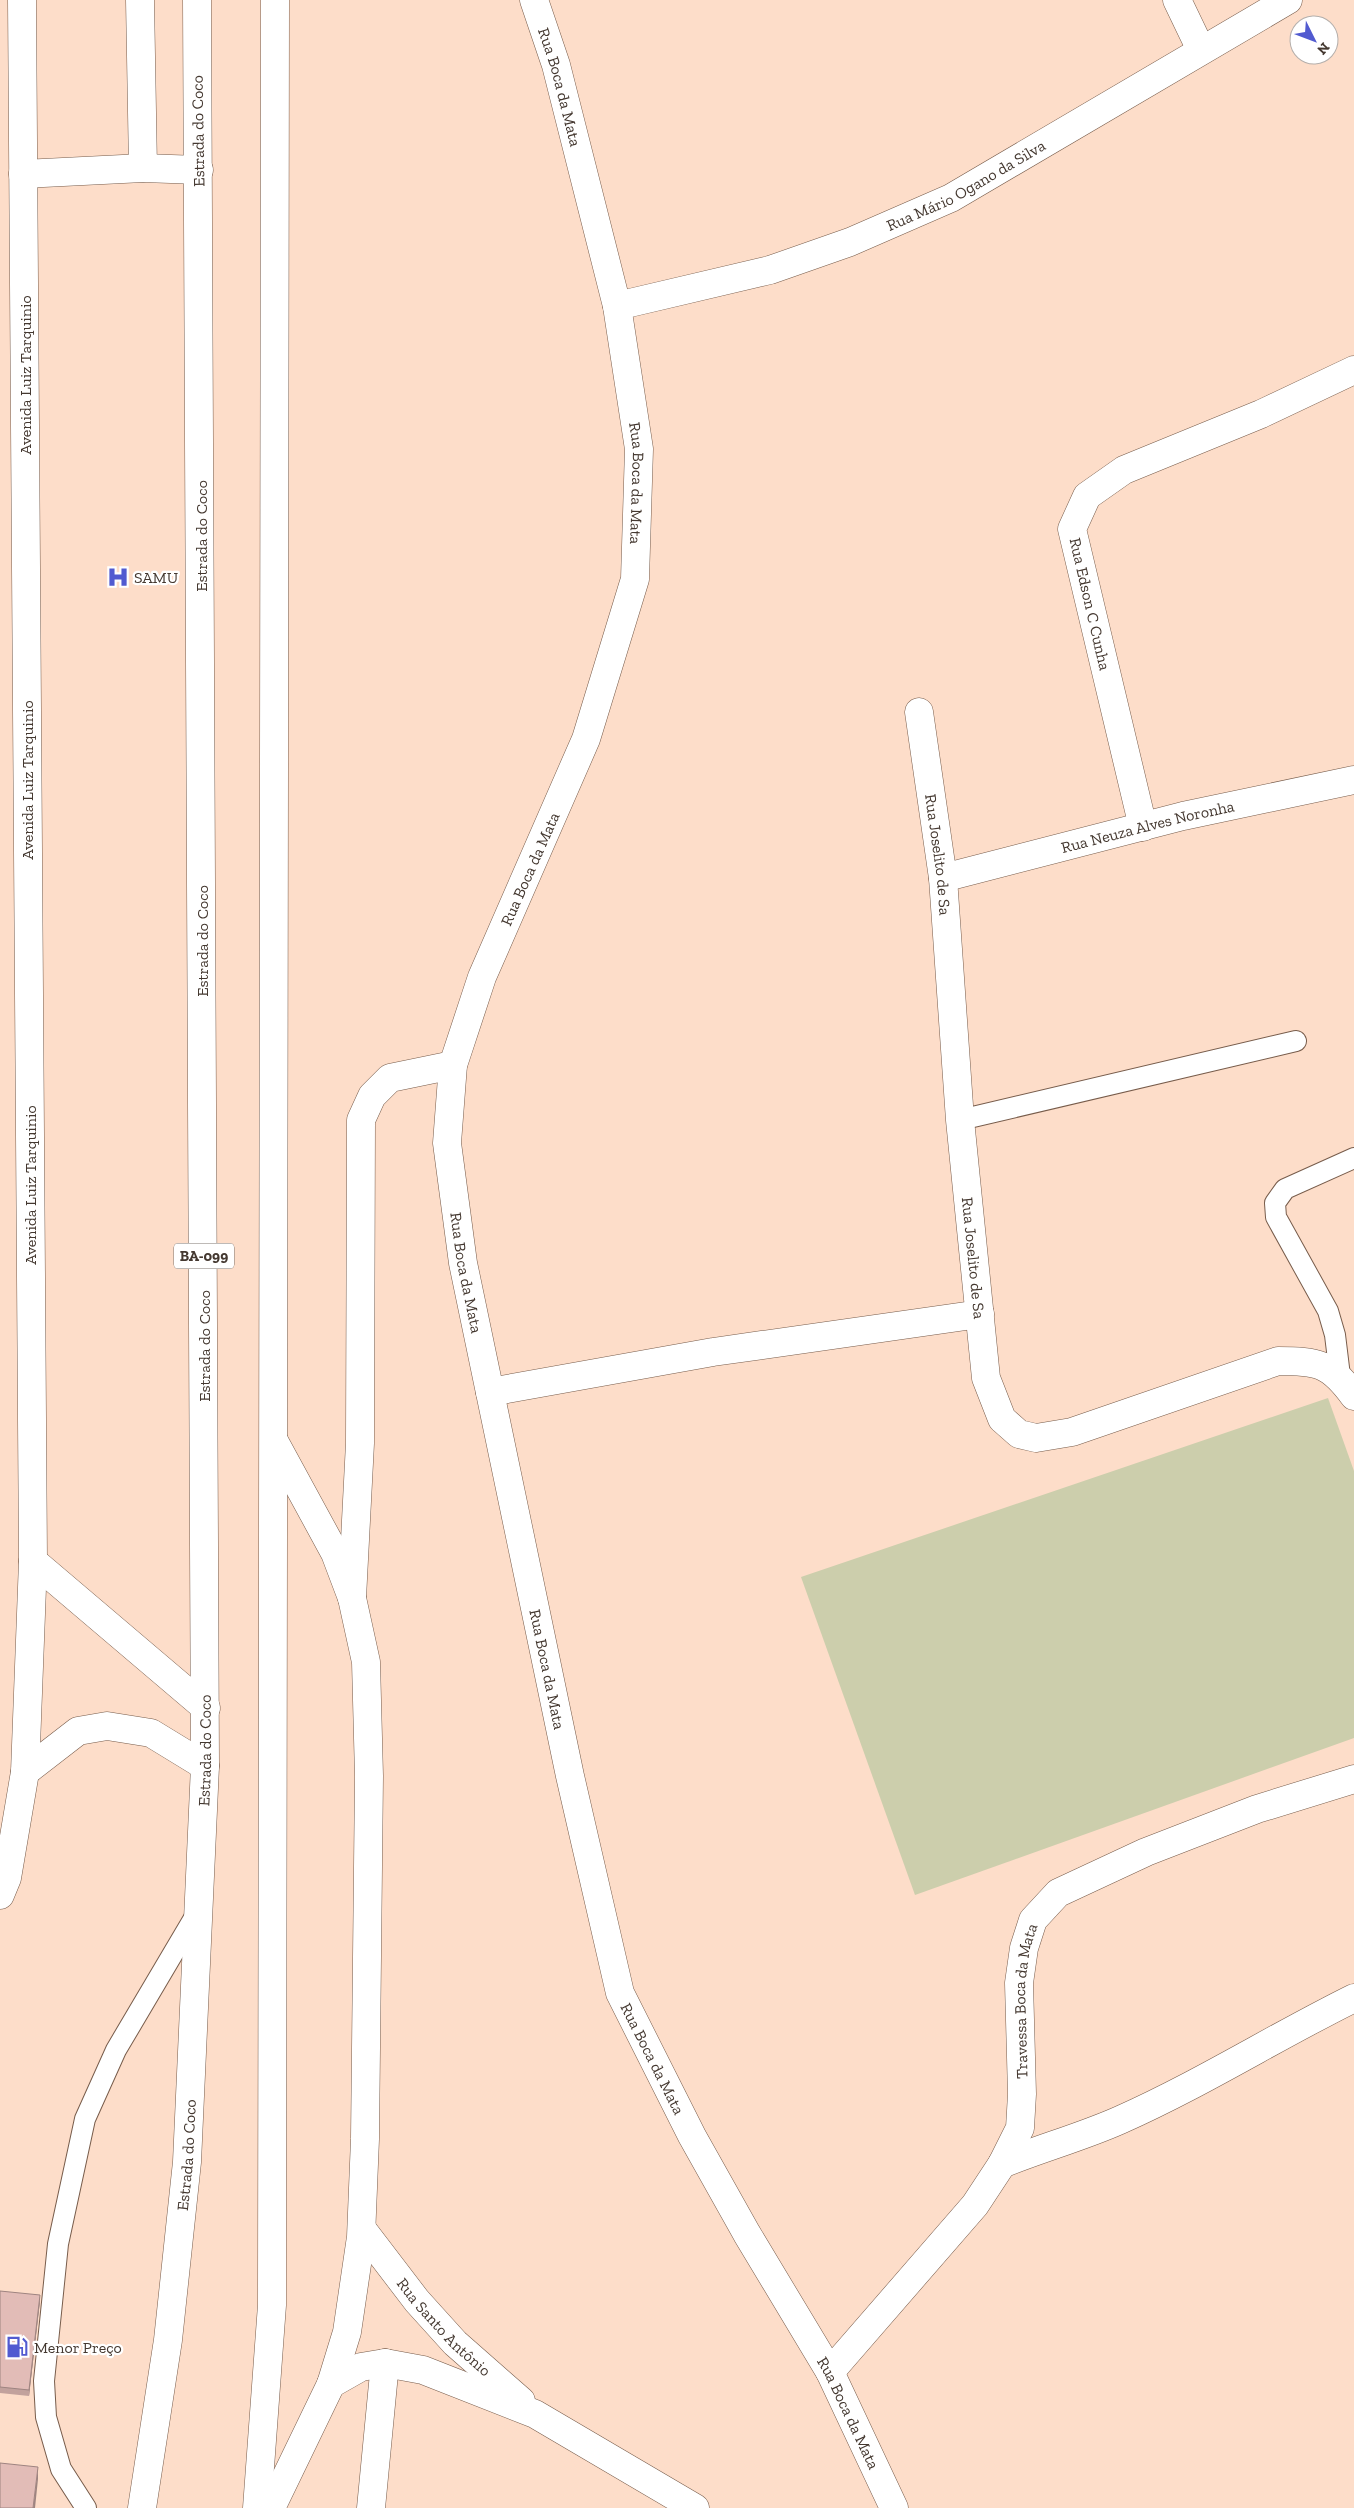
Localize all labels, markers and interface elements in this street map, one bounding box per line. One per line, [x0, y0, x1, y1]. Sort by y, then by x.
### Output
north arrow [1289, 15, 1339, 65]
street label: Rua Boca da Mata [535, 25, 586, 149]
text: N [1313, 39, 1333, 58]
street label: Estrada do Coco [188, 75, 208, 187]
street label: Rua Mário Ogano da Silva [883, 135, 1049, 235]
street label: Avenida Luiz Tarquinio [16, 295, 35, 455]
street label: Rua Boca da Mata [625, 421, 649, 545]
street label: Estrada do Coco [192, 480, 211, 592]
street label: Rua Edson C Cunha [1065, 536, 1115, 672]
hospital icon: SAMU [105, 564, 131, 590]
place label: SAMU [134, 568, 178, 587]
street label: Avenida Luiz Tarquinio [18, 700, 37, 860]
street label: Rua Joselito de Sa [921, 793, 955, 916]
street label: Rua Neuza Alves Noronha [1059, 796, 1236, 857]
street label: Rua Boca da Mata [496, 809, 564, 929]
street label: Estrada do Coco [193, 885, 212, 997]
street label: Avenida Luiz Tarquinio [21, 1105, 40, 1265]
street label: Rua Joselito de Sa [958, 1196, 990, 1320]
street label: Rua Boca da Mata [447, 1211, 487, 1335]
road number: BA-099 [174, 1244, 234, 1268]
street label: Estrada do Coco [195, 1290, 214, 1402]
street label: Rua Boca da Mata [526, 1607, 570, 1731]
street label: Estrada do Coco [194, 1694, 215, 1807]
street label: Travessa Boca da Mata [1009, 1921, 1041, 2079]
street label: Rua Boca da Mata [617, 2000, 689, 2118]
street label: Estrada do Coco [172, 2099, 199, 2212]
street label: Rua Santo Antônio [393, 2274, 495, 2380]
fuel station icon: Menor Preço [4, 2334, 30, 2360]
place label: Menor Preço [34, 2338, 122, 2357]
street label: Rua Boca da Mata [813, 2353, 884, 2472]

